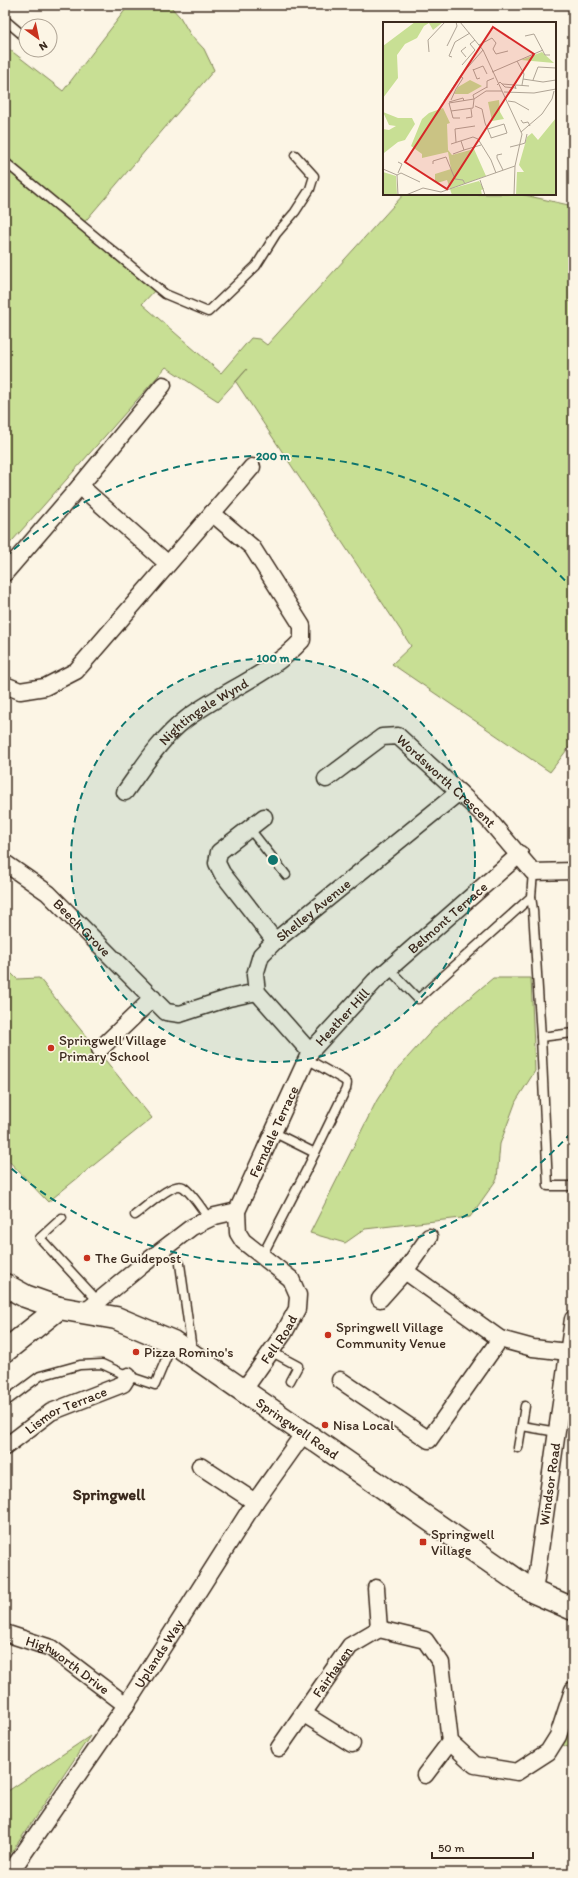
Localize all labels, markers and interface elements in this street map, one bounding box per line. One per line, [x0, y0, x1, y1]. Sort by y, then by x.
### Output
north arrow [18, 18, 58, 58]
inset map [383, 22, 556, 195]
text: N [37, 38, 50, 53]
text: 200 m [256, 449, 291, 463]
text: 100 m [256, 651, 290, 665]
street label: Nightingale Wynd [155, 674, 251, 749]
street label: Wordsworth Crescent [393, 731, 500, 831]
centre of rings [266, 853, 280, 867]
street label: Shelley Avenue [272, 875, 354, 945]
street label: Belmont Terrace [404, 878, 491, 957]
street label: Beech Grove [50, 895, 115, 960]
street label: Heather Hill [311, 984, 373, 1049]
place label: Springwell Village Primary School [59, 1032, 167, 1065]
marker: Springwell Village Primary School [46, 1043, 56, 1053]
street label: Ferndale Terrace [245, 1083, 302, 1180]
place label: The Guidepost [95, 1250, 181, 1267]
marker: The Guidepost [82, 1253, 92, 1263]
street label: Fell Road [256, 1311, 301, 1367]
place label: Springwell Village Community Venue [336, 1319, 446, 1352]
marker: Springwell Village Community Venue [323, 1330, 333, 1340]
place label: Pizza Romino's [144, 1344, 234, 1361]
marker: Pizza Romino's [131, 1347, 141, 1357]
street label: Lismor Terrace [21, 1382, 110, 1437]
street label: Springwell Road [253, 1394, 343, 1463]
place label: Nisa Local [333, 1417, 394, 1434]
marker: Nisa Local [320, 1420, 330, 1430]
street label: Windsor Road [535, 1441, 564, 1527]
district label: Springwell [73, 1485, 146, 1505]
place label: Springwell Village [431, 1526, 494, 1559]
marker: Springwell Village [418, 1537, 428, 1547]
street label: Uplands Way [130, 1616, 187, 1691]
street label: Highworth Drive [24, 1632, 113, 1698]
street label: Fairhaven [308, 1643, 356, 1701]
scale bar [432, 1834, 533, 1860]
text: 50 m [438, 1841, 464, 1855]

